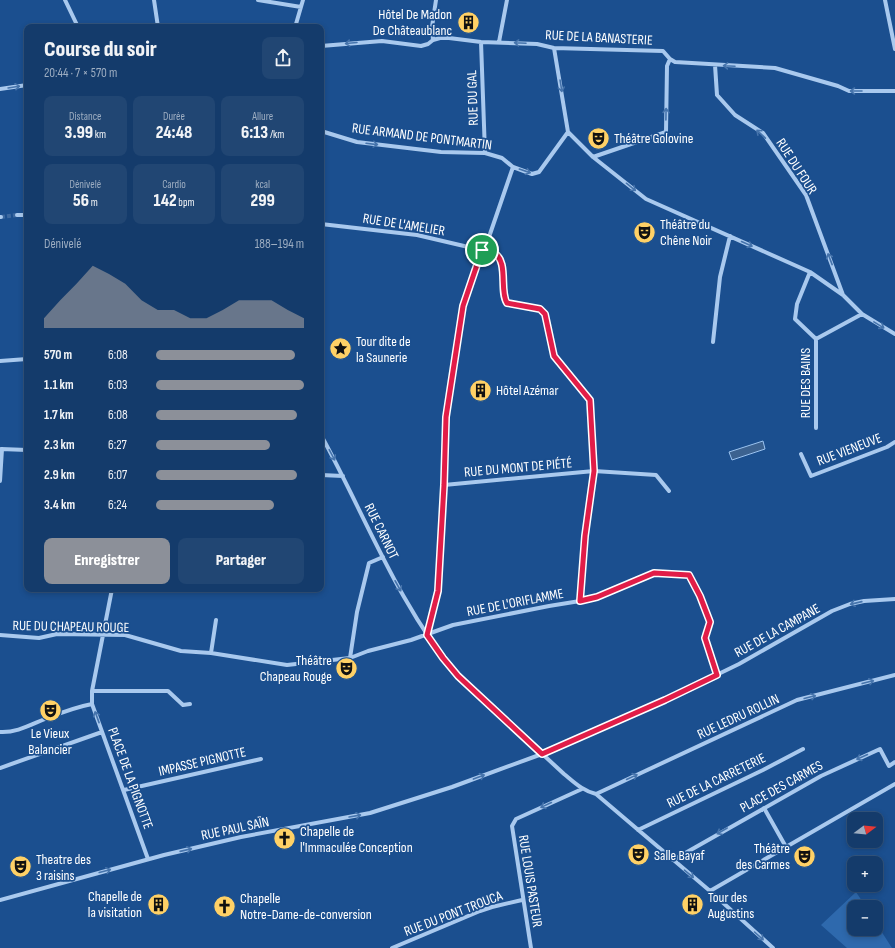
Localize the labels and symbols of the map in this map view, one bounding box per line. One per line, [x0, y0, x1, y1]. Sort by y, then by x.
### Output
place label: Hôtel De Madon De Châteaublanc [373, 6, 452, 39]
building icon: Hôtel De Madon De Châteaublanc [455, 9, 481, 35]
street label: RUE DE LA BANASTERIE [545, 26, 653, 49]
one-way arrow [345, 39, 358, 47]
one-way arrow [514, 40, 527, 47]
one-way arrow [723, 62, 736, 70]
street label: RUE DU GAL [463, 70, 482, 126]
one-way arrow [557, 79, 565, 92]
one-way arrow [7, 83, 20, 91]
one-way arrow [850, 87, 863, 95]
one-way arrow [662, 108, 670, 121]
street label: RUE ARMAND DE PONTMARTIN [351, 119, 493, 154]
theatre icon: Théâtre Golovine [586, 125, 612, 151]
one-way arrow [756, 129, 766, 138]
place label: Théâtre Golovine [614, 130, 693, 147]
street label: RUE DU FOUR [772, 135, 821, 198]
one-way arrow [365, 140, 378, 148]
one-way arrow [519, 168, 531, 176]
one-way arrow [625, 183, 636, 191]
street label: RUE DE L'AMELIER [362, 210, 447, 239]
place label: Théâtre du Chêne Noir [660, 216, 712, 249]
theatre icon: Théâtre du Chêne Noir [631, 219, 657, 245]
pin [465, 233, 499, 267]
one-way arrow [741, 241, 753, 248]
one-way arrow [825, 253, 833, 265]
one-way arrow [873, 321, 885, 329]
place label: Tour dite de la Saunerie [356, 333, 411, 366]
place icon: Tour dite de la Saunerie [328, 336, 354, 362]
street label: RUE DES BAINS [797, 348, 814, 418]
building icon: Hôtel Azémar [467, 377, 493, 403]
place label: Hôtel Azémar [496, 382, 559, 399]
street label: RUE VIENEUVE [814, 429, 884, 470]
one-way arrow [329, 449, 336, 461]
street label: RUE DU MONT DE PIÉTÉ [463, 454, 573, 481]
street label: RUE CARNOT [361, 501, 402, 562]
one-way arrow [395, 580, 403, 592]
street label: RUE DE L'ORIFLAMME [465, 585, 565, 620]
one-way arrow [850, 599, 863, 607]
street label: RUE DE LA CAMPANE [731, 600, 823, 661]
street label: RUE DU CHAPEAU ROUGE [12, 617, 130, 636]
place label: Théâtre Chapeau Rouge [260, 652, 332, 685]
theatre icon: Théâtre Chapeau Rouge [334, 655, 360, 681]
one-way arrow [861, 678, 874, 685]
street label: RUE LEDRU ROLLIN [695, 690, 782, 743]
one-way arrow [803, 693, 816, 700]
theatre icon: Le Vieux Balancier [37, 698, 63, 724]
one-way arrow [93, 711, 100, 724]
place label: Le Vieux Balancier [28, 725, 72, 758]
street label: PLACE DE LA PIGNOTTE [104, 725, 157, 832]
street label: IMPASSE PIGNOTTE [157, 743, 248, 780]
street label: RUE DE LA CARRETERIE [664, 749, 769, 812]
one-way arrow [856, 754, 868, 761]
street label: PLACE DES CARMES [737, 757, 826, 816]
one-way arrow [472, 773, 484, 781]
one-way arrow [625, 773, 637, 780]
one-way arrow [541, 802, 553, 809]
one-way arrow [348, 812, 361, 820]
north arrow [847, 812, 883, 848]
street label: RUE PAUL SAÏN [200, 813, 271, 844]
place label: Chapelle de l'Immaculée Conception [300, 823, 413, 856]
church icon: Chapelle de l'Immaculée Conception [272, 826, 298, 852]
one-way arrow [716, 828, 728, 836]
street label: RUE LOUIS PASTEUR [515, 834, 546, 929]
place label: Théâtre des Carmes [736, 840, 790, 873]
theatre icon: Salle Bayaf [625, 842, 651, 868]
theatre icon: Théâtre des Carmes [792, 843, 818, 869]
one-way arrow [179, 845, 192, 853]
place label: Salle Bayaf [654, 847, 706, 864]
place label: Theatre des 3 raisins [36, 851, 91, 884]
theatre icon: Theatre des 3 raisins [8, 854, 34, 880]
one-way arrow [98, 867, 111, 874]
one-way arrow [684, 869, 694, 878]
street label: RUE DU PONT TROUCA [402, 887, 506, 940]
place label: Chapelle de la visitation [88, 888, 142, 921]
place label: Tour des Augustins [707, 889, 754, 922]
place label: Chapelle Notre-Dame-de-conversion [240, 890, 372, 923]
building icon: Chapelle de la visitation [145, 891, 171, 917]
building icon: Tour des Augustins [680, 892, 706, 918]
church icon: Chapelle Notre-Dame-de-conversion [211, 893, 237, 919]
one-way arrow [754, 931, 764, 940]

